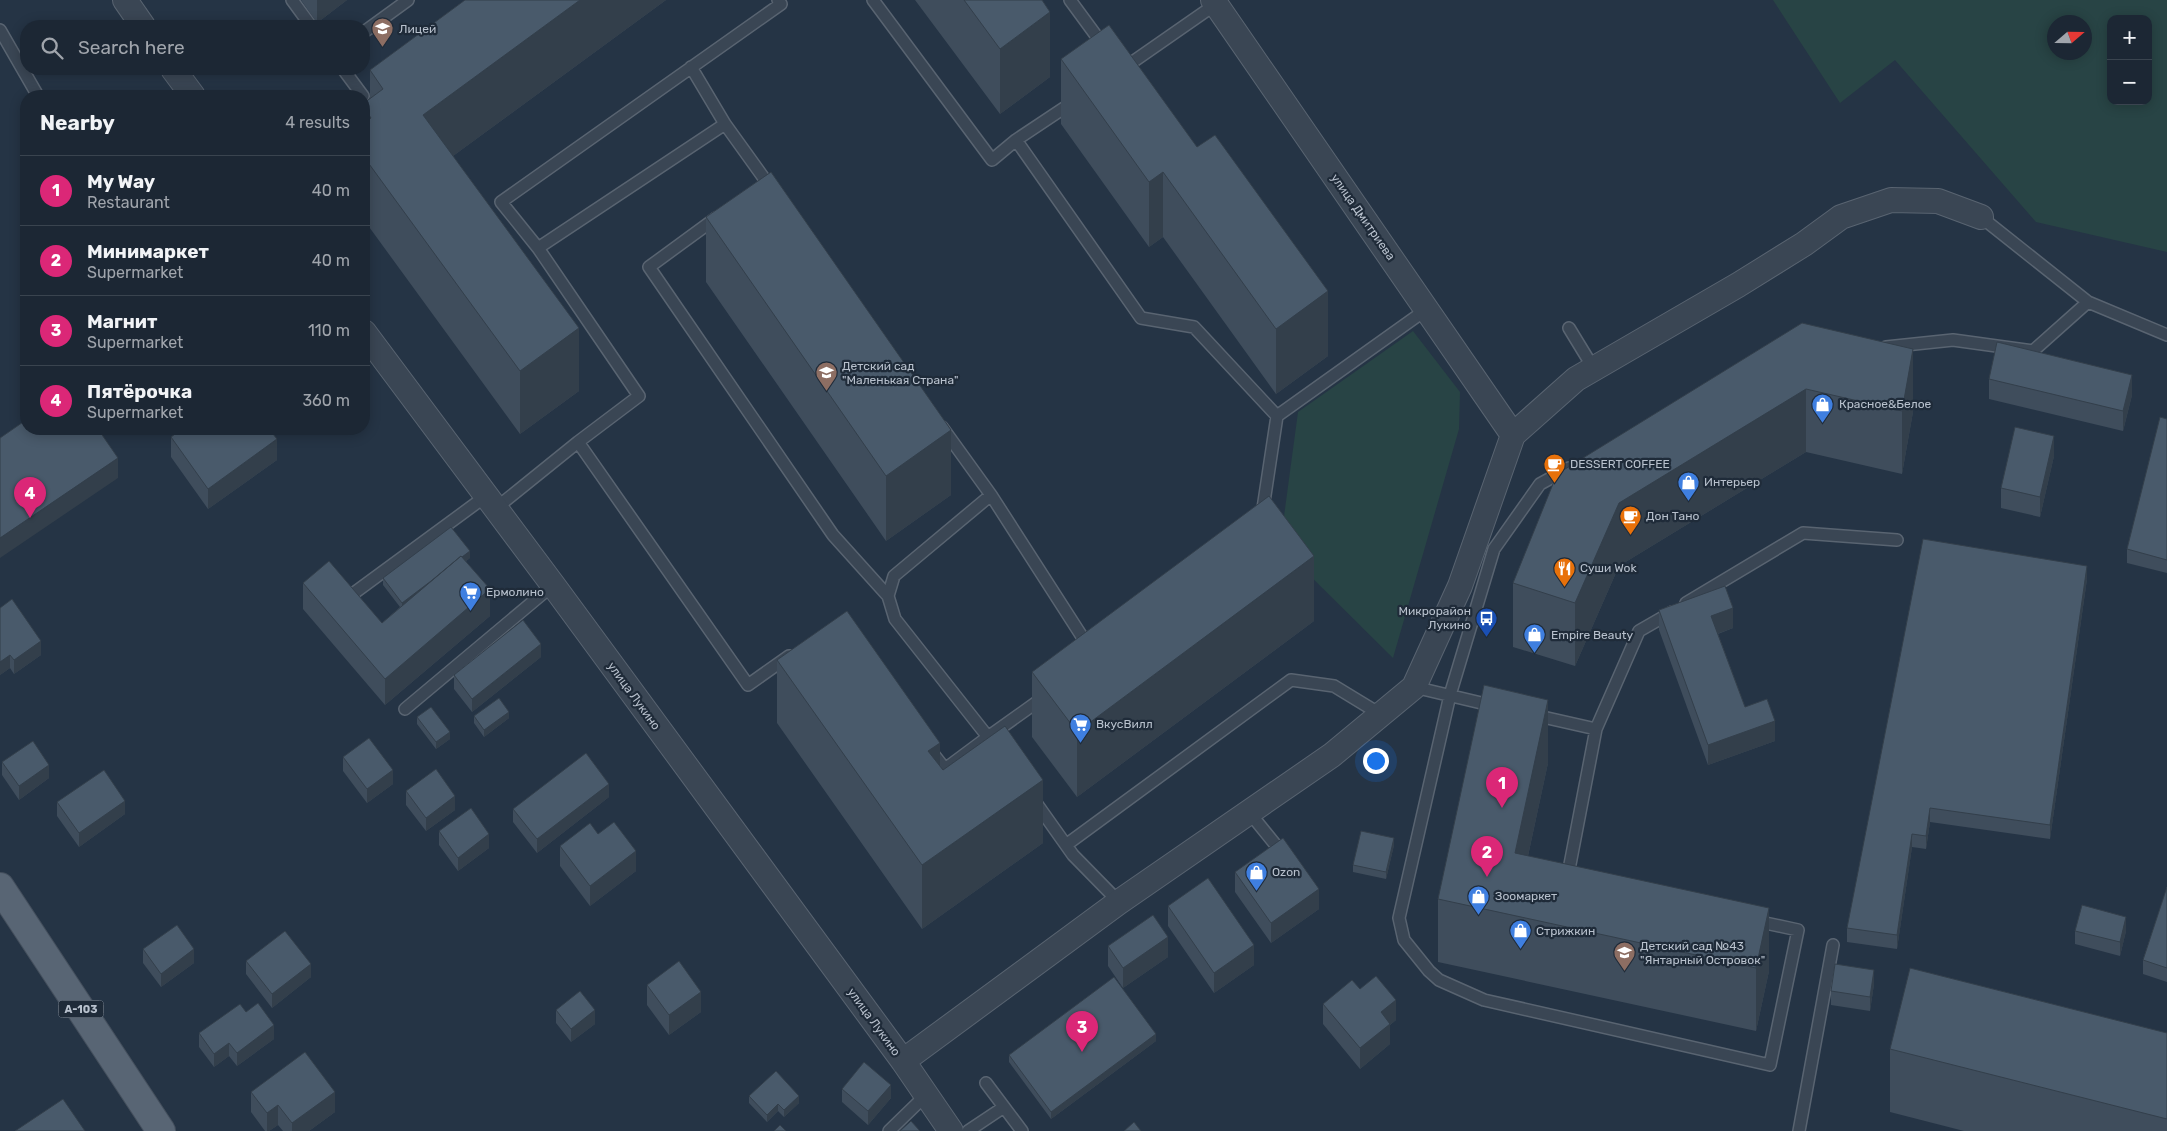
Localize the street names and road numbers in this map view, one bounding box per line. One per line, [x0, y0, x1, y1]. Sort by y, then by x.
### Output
street label: улица Дмитриева [1328, 171, 1398, 263]
street label: улица Лукино [605, 659, 663, 733]
street label: улица Лукино [845, 985, 903, 1059]
road number: А-103 [58, 1001, 104, 1018]

